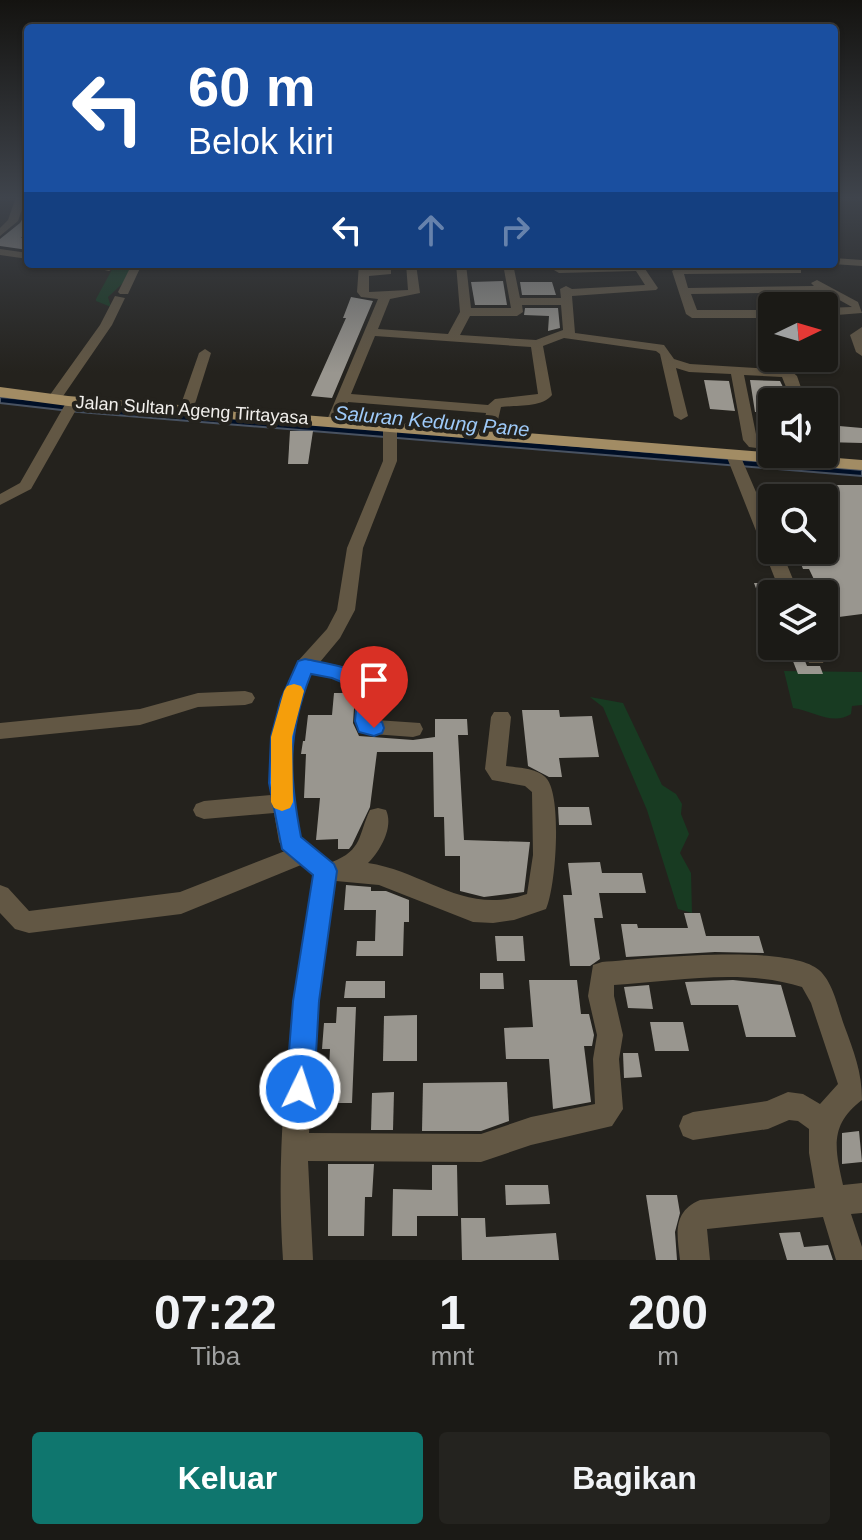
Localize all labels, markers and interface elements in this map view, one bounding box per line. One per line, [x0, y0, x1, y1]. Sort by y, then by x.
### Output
text: 60 m [188, 55, 316, 118]
icon: left [56, 56, 160, 160]
text: Belok kiri [188, 121, 334, 162]
icon: left [325, 208, 369, 252]
icon: ahead [409, 208, 453, 252]
icon: right [493, 208, 537, 252]
north arrow [758, 292, 838, 372]
map controls [758, 292, 838, 660]
button: sound [758, 388, 838, 468]
street label: Jalan Sultan Ageng Tirtayasa [75, 392, 310, 428]
water label: Saluran Kedung Pane [334, 402, 530, 440]
button: search [758, 484, 838, 564]
button: layers [758, 580, 838, 660]
pin [340, 646, 408, 728]
icon: arrive [352, 658, 396, 702]
position arrow [258, 1047, 342, 1131]
text: 07:22 [154, 1286, 277, 1339]
text: 1 [439, 1286, 466, 1339]
text: 200 [628, 1286, 708, 1339]
text: Tiba [191, 1341, 240, 1371]
text: mnt [431, 1341, 474, 1371]
text: m [657, 1341, 679, 1371]
button: Keluar [32, 1432, 423, 1524]
button: Bagikan [439, 1432, 830, 1524]

